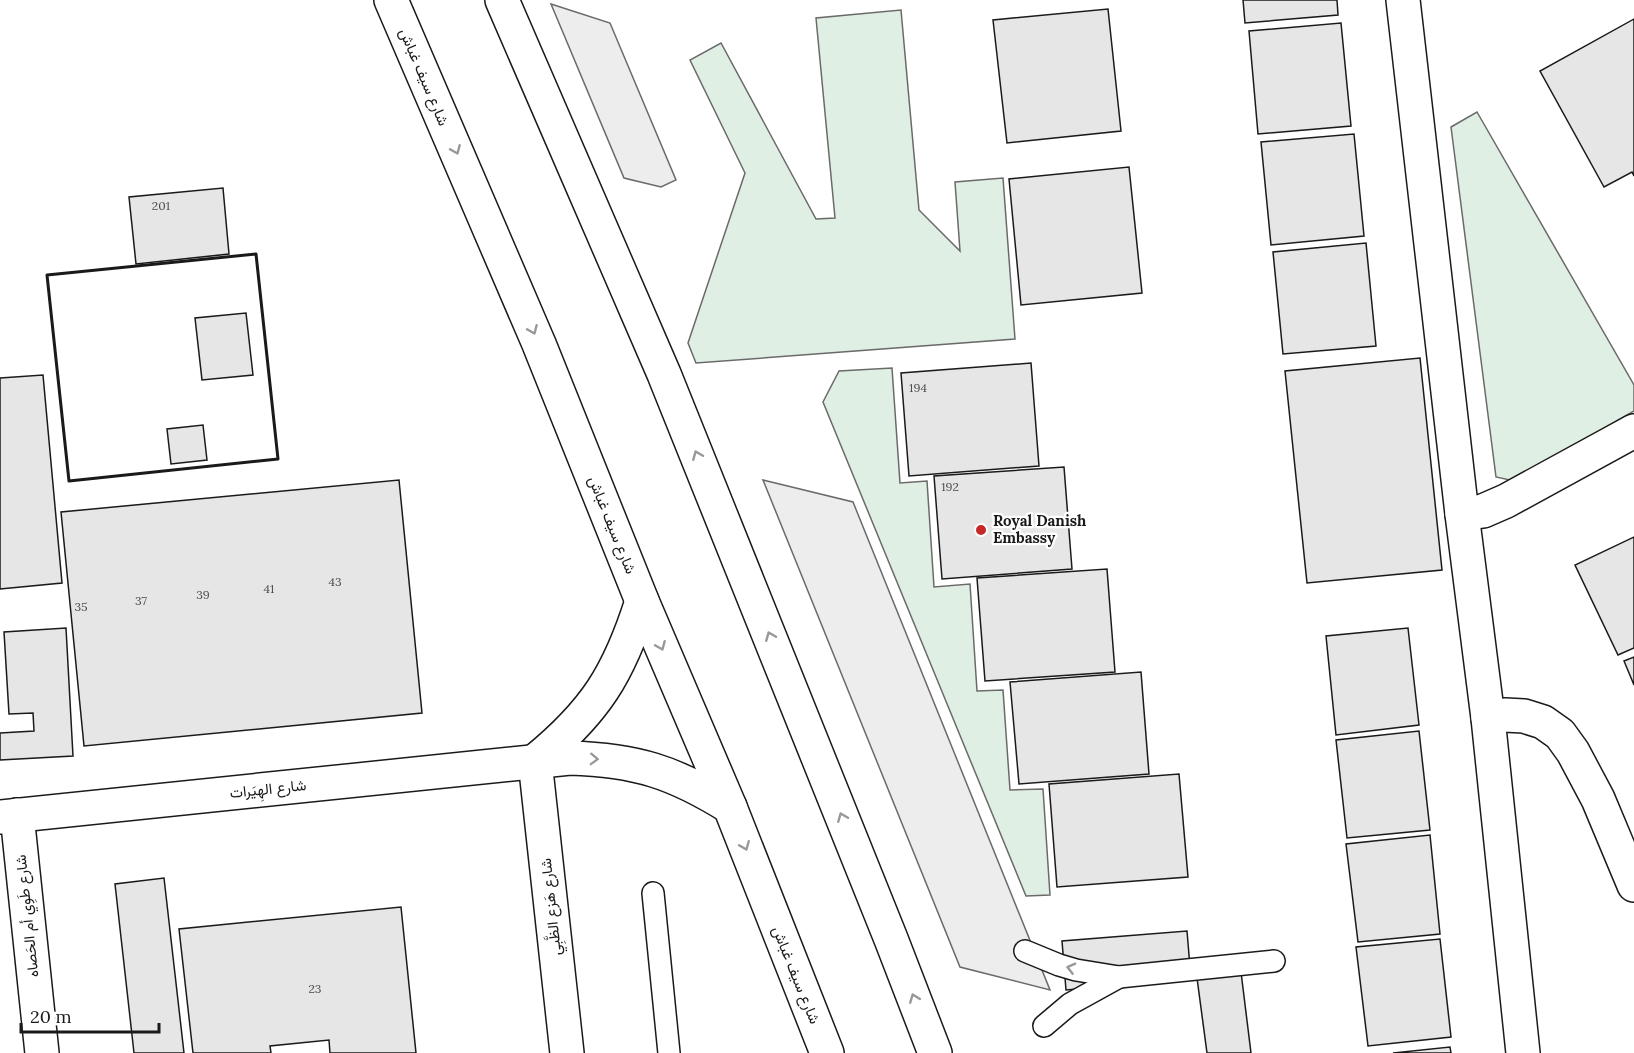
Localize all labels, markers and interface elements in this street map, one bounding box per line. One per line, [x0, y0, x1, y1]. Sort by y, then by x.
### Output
street label: شارع سيف غباش [394, 25, 454, 129]
one-way arrow [449, 144, 461, 155]
house number: 201 [152, 198, 170, 213]
one-way arrow [526, 323, 538, 334]
house number: 194 [909, 380, 927, 395]
one-way arrow [692, 451, 704, 462]
street label: شارع سيف غباش [582, 473, 641, 577]
house number: 192 [941, 479, 959, 494]
place label: Royal Danish Embassy [993, 511, 1087, 547]
marker: Royal Danish Embassy [974, 523, 988, 537]
house number: 43 [328, 574, 342, 589]
house number: 41 [264, 581, 274, 596]
house number: 39 [196, 587, 210, 602]
house number: 37 [135, 593, 147, 608]
house number: 35 [74, 599, 88, 614]
one-way arrow [765, 631, 777, 642]
one-way arrow [654, 640, 666, 651]
one-way arrow [589, 752, 598, 765]
street label: شارع الهِيَرات [229, 775, 308, 805]
one-way arrow [837, 812, 850, 823]
one-way arrow [738, 839, 750, 850]
street label: شارع طَوِي أم الحَصاه [11, 853, 46, 978]
street label: شارع هَزع الظَّبِي [535, 857, 569, 957]
street label: شارع سيف غباش [766, 923, 825, 1027]
one-way arrow [1066, 963, 1076, 976]
house number: 23 [309, 981, 322, 996]
one-way arrow [909, 994, 921, 1005]
scale bar [21, 996, 159, 1034]
text: 20 m [30, 1005, 72, 1028]

